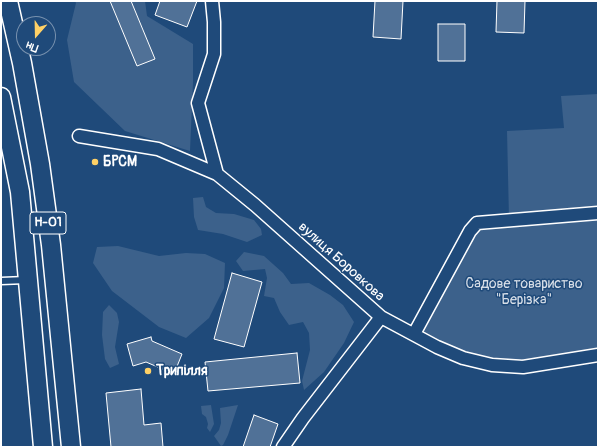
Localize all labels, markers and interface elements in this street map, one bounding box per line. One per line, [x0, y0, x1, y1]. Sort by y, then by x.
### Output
north arrow [16, 16, 56, 56]
text: Пн [24, 39, 40, 55]
place label: БРСМ [103, 154, 137, 170]
marker: БРСМ [90, 157, 100, 167]
road number: Н-01 [30, 212, 66, 234]
street label: вулиця Боровкова [295, 219, 387, 305]
park label: Садове товариство "Берізка" [466, 276, 582, 308]
place label: Трипілля [156, 363, 208, 379]
marker: Трипілля [143, 366, 153, 376]

